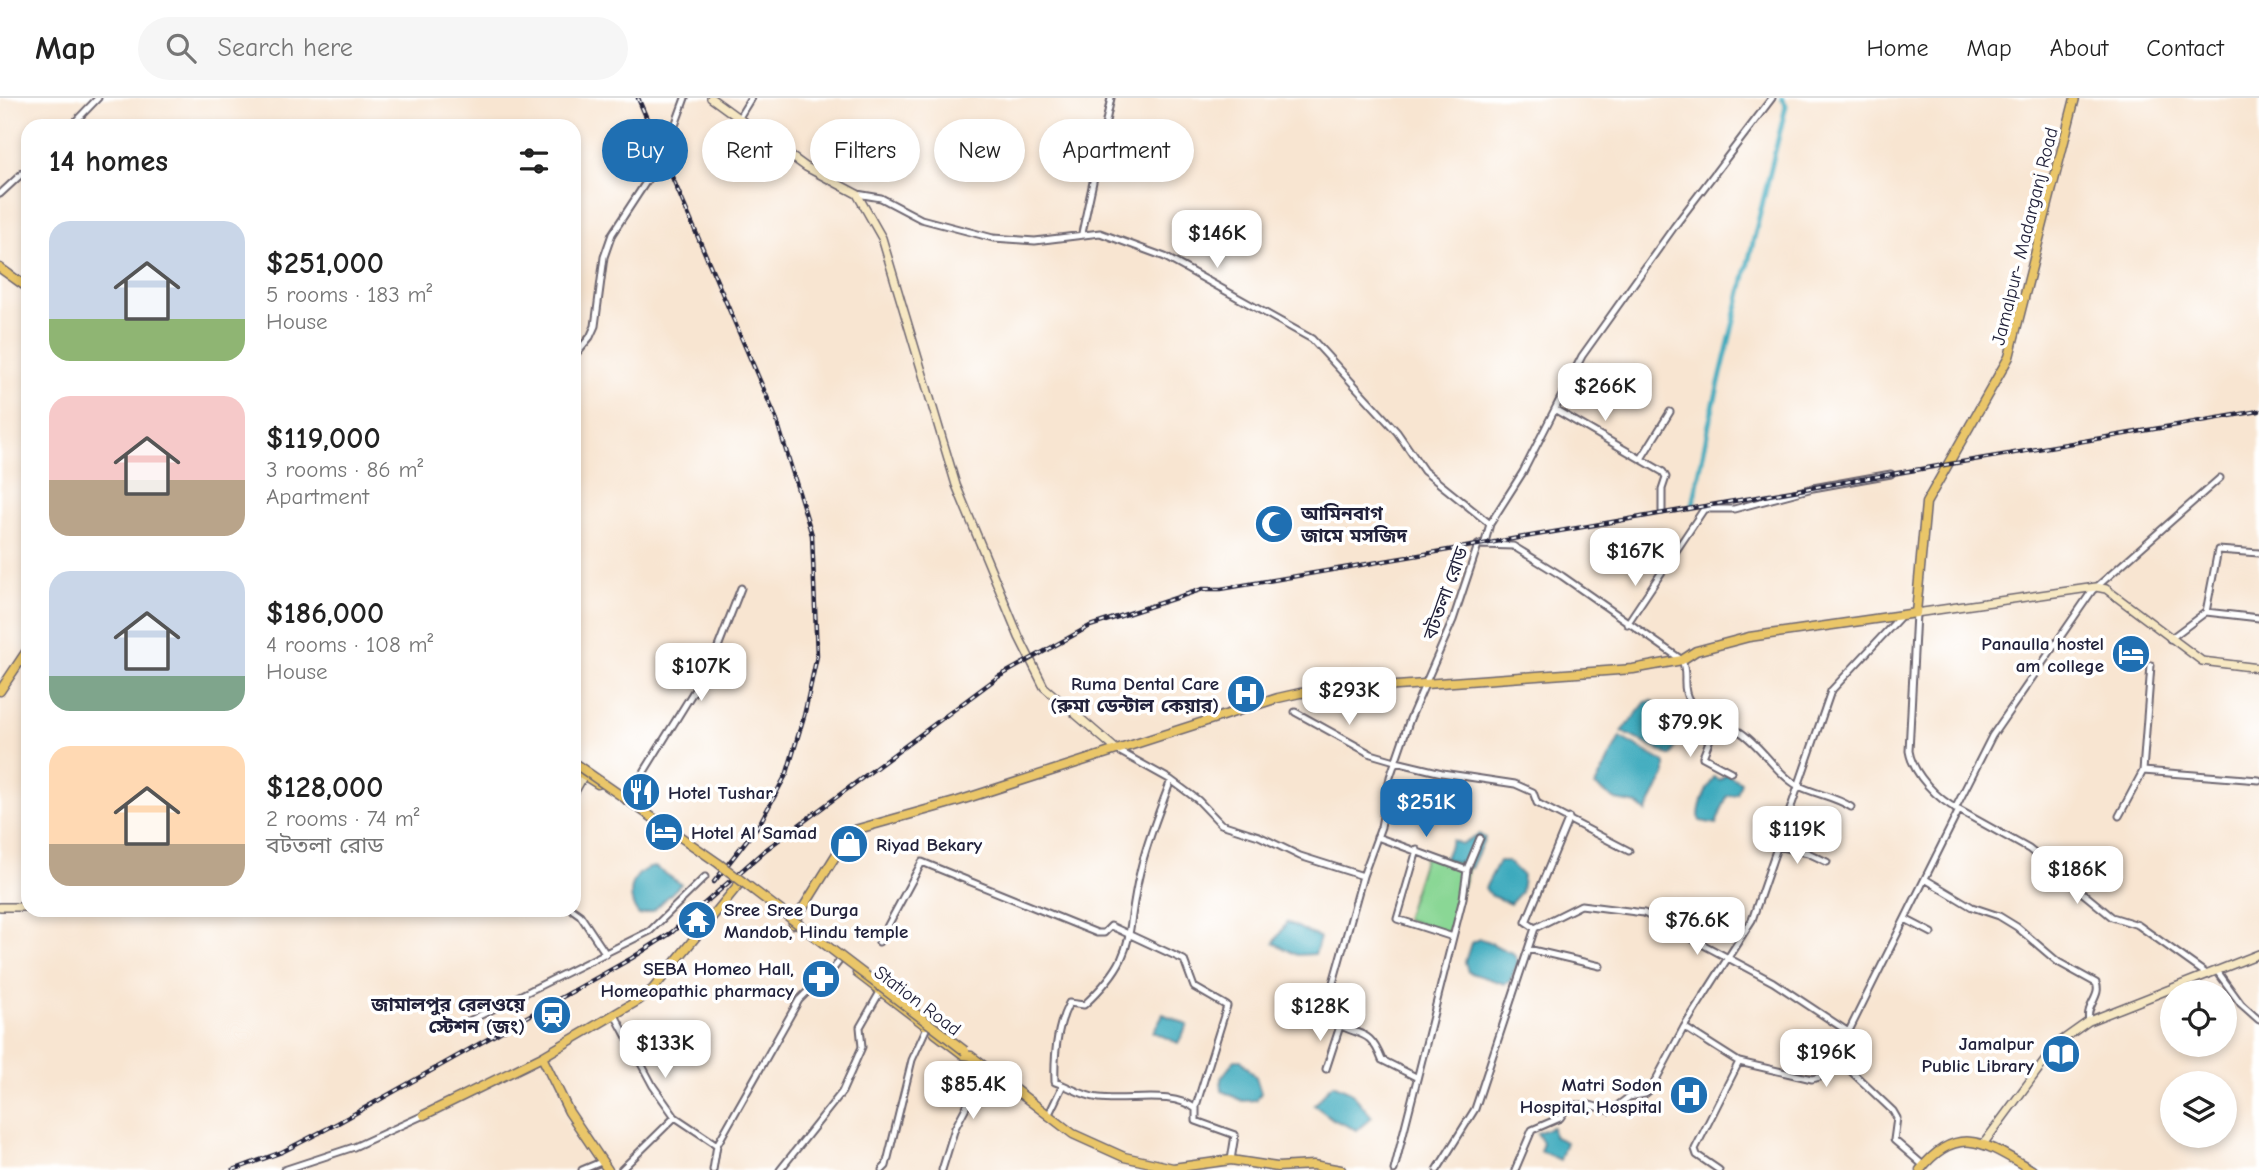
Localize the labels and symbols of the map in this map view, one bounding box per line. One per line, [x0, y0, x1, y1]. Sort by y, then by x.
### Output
street label: Jamalpur- Madarganj Road [1987, 125, 2063, 347]
pin: $146K [1168, 211, 1266, 270]
pin: $266K [1556, 364, 1654, 423]
mosque icon: আমিনবাগ জামে মসজিদ [1253, 503, 1295, 545]
place label: আমিনবাগ জামে মসজিদ [1300, 503, 1407, 547]
pin: $167K [1586, 528, 1684, 588]
street label: বটতলা রোড [1418, 543, 1473, 644]
place label: Panaulla hostel am college [1981, 633, 2104, 677]
hotel icon: Panaulla hostel am college [2110, 633, 2152, 675]
pin: $107K [652, 644, 750, 703]
pin: $293K [1300, 668, 1398, 727]
place label: Ruma Dental Care (রুমা ডেন্টাল কেয়ার) [1050, 673, 1219, 717]
hospital icon: Ruma Dental Care (রুমা ডেন্টাল কেয়ার) [1225, 673, 1267, 715]
pin: $79.9K [1633, 700, 1747, 759]
restaurant icon: Hotel Tushar [620, 771, 662, 813]
pin: $251K [1377, 780, 1475, 839]
place label: Hotel Tushar [668, 782, 773, 804]
pin: $119K [1748, 806, 1846, 866]
hotel icon: Hotel Al Samad [643, 811, 685, 853]
place label: Hotel Al Samad [691, 822, 817, 844]
shop icon: Riyad Bekary [828, 823, 870, 865]
place label: Riyad Bekary [876, 834, 983, 856]
pin: $186K [2028, 846, 2126, 906]
pin: $76.6K [1640, 898, 1754, 957]
temple icon: Sree Sree Durga Mandob, Hindu temple [676, 899, 718, 941]
place label: Sree Sree Durga Mandob, Hindu temple [724, 899, 908, 943]
place label: SEBA Homeo Hall, Homeopathic pharmacy [601, 958, 794, 1002]
pharmacy icon: SEBA Homeo Hall, Homeopathic pharmacy [800, 958, 842, 1000]
street label: Station Road [870, 961, 965, 1041]
pin: $128K [1271, 984, 1369, 1043]
place label: জামালপুর রেলওয়ে স্টেশন (জং) [370, 994, 525, 1038]
station icon: জামালপুর রেলওয়ে স্টেশন (জং) [531, 994, 573, 1036]
pin: $133K [616, 1020, 714, 1080]
pin: $196K [1777, 1030, 1875, 1089]
place label: Jamalpur Public Library [1921, 1033, 2034, 1077]
library icon: Jamalpur Public Library [2040, 1033, 2082, 1075]
pin: $85.4K [916, 1062, 1030, 1121]
place label: Matri Sodon Hospital, Hospital [1520, 1074, 1662, 1118]
hospital icon: Matri Sodon Hospital, Hospital [1668, 1074, 1710, 1116]

